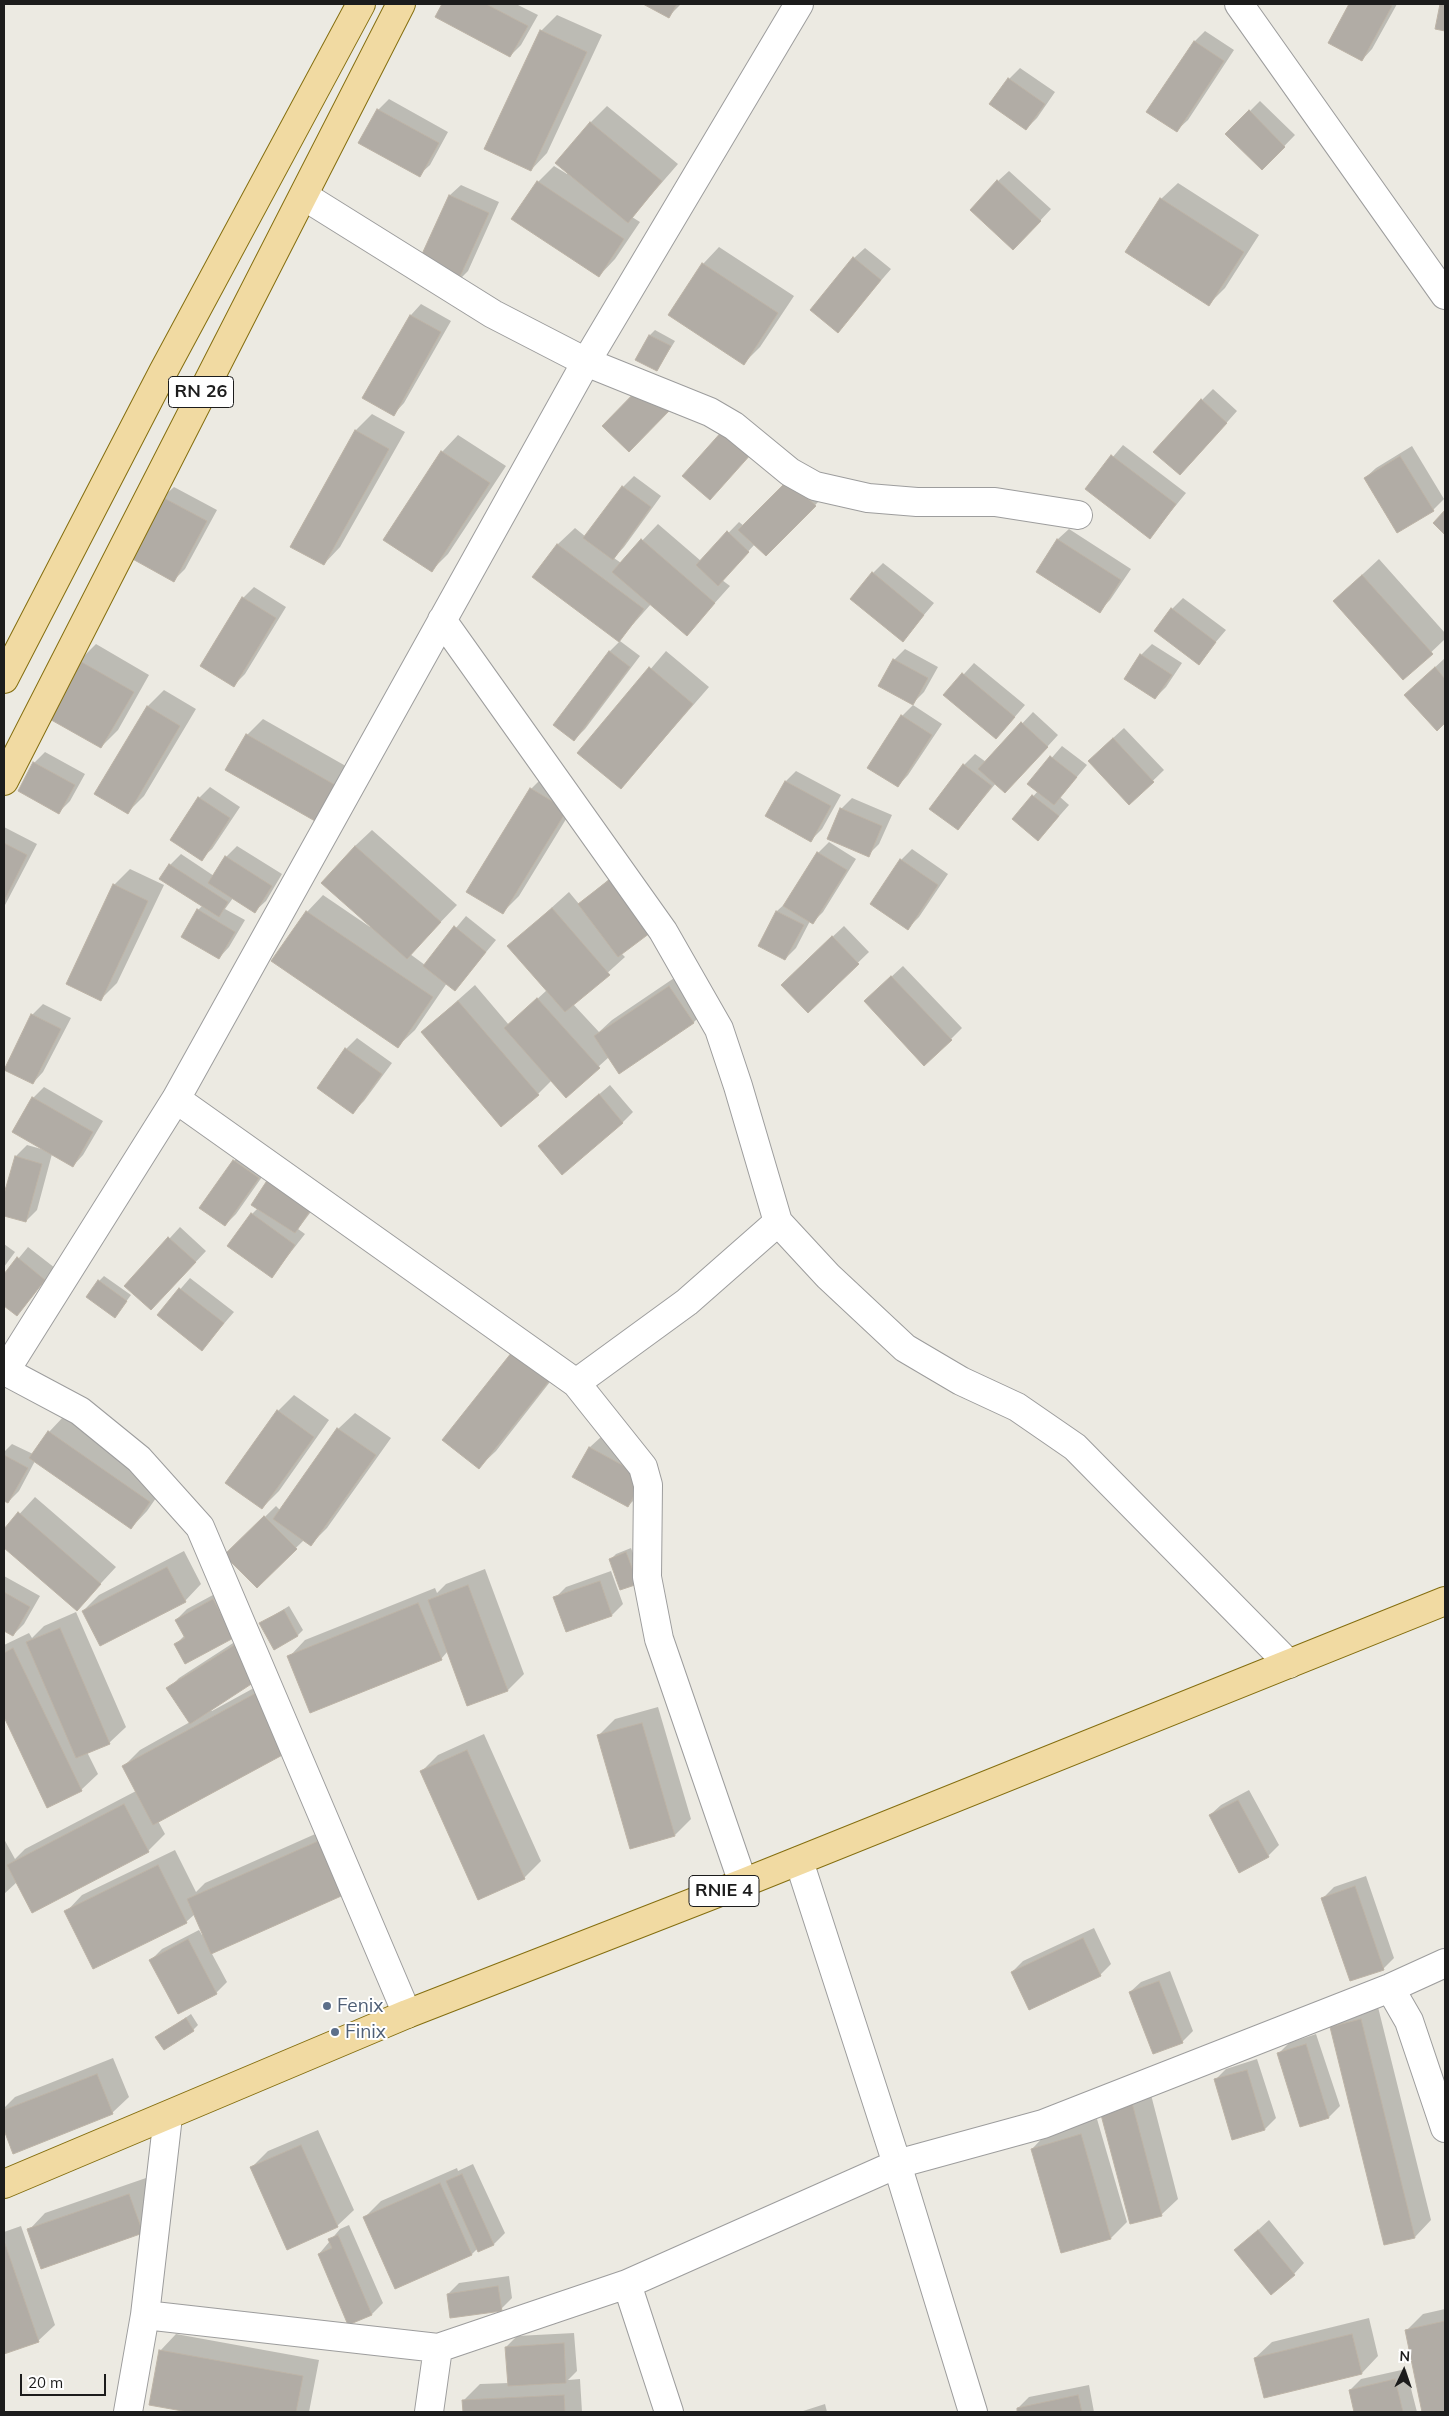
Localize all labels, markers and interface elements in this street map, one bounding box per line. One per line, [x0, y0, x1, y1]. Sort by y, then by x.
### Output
road number: RN 26 [168, 377, 234, 408]
road number: RNIE 4 [689, 1875, 759, 1906]
place label: Fenix [337, 1995, 383, 2017]
marker: Fenix [321, 2000, 333, 2012]
place label: Finix [345, 2021, 386, 2043]
marker: Finix [329, 2026, 341, 2038]
north arrow [1379, 2346, 1429, 2396]
text: N [1399, 2347, 1411, 2365]
scale bar [22, 2364, 109, 2396]
text: 20 m [28, 2373, 63, 2392]

